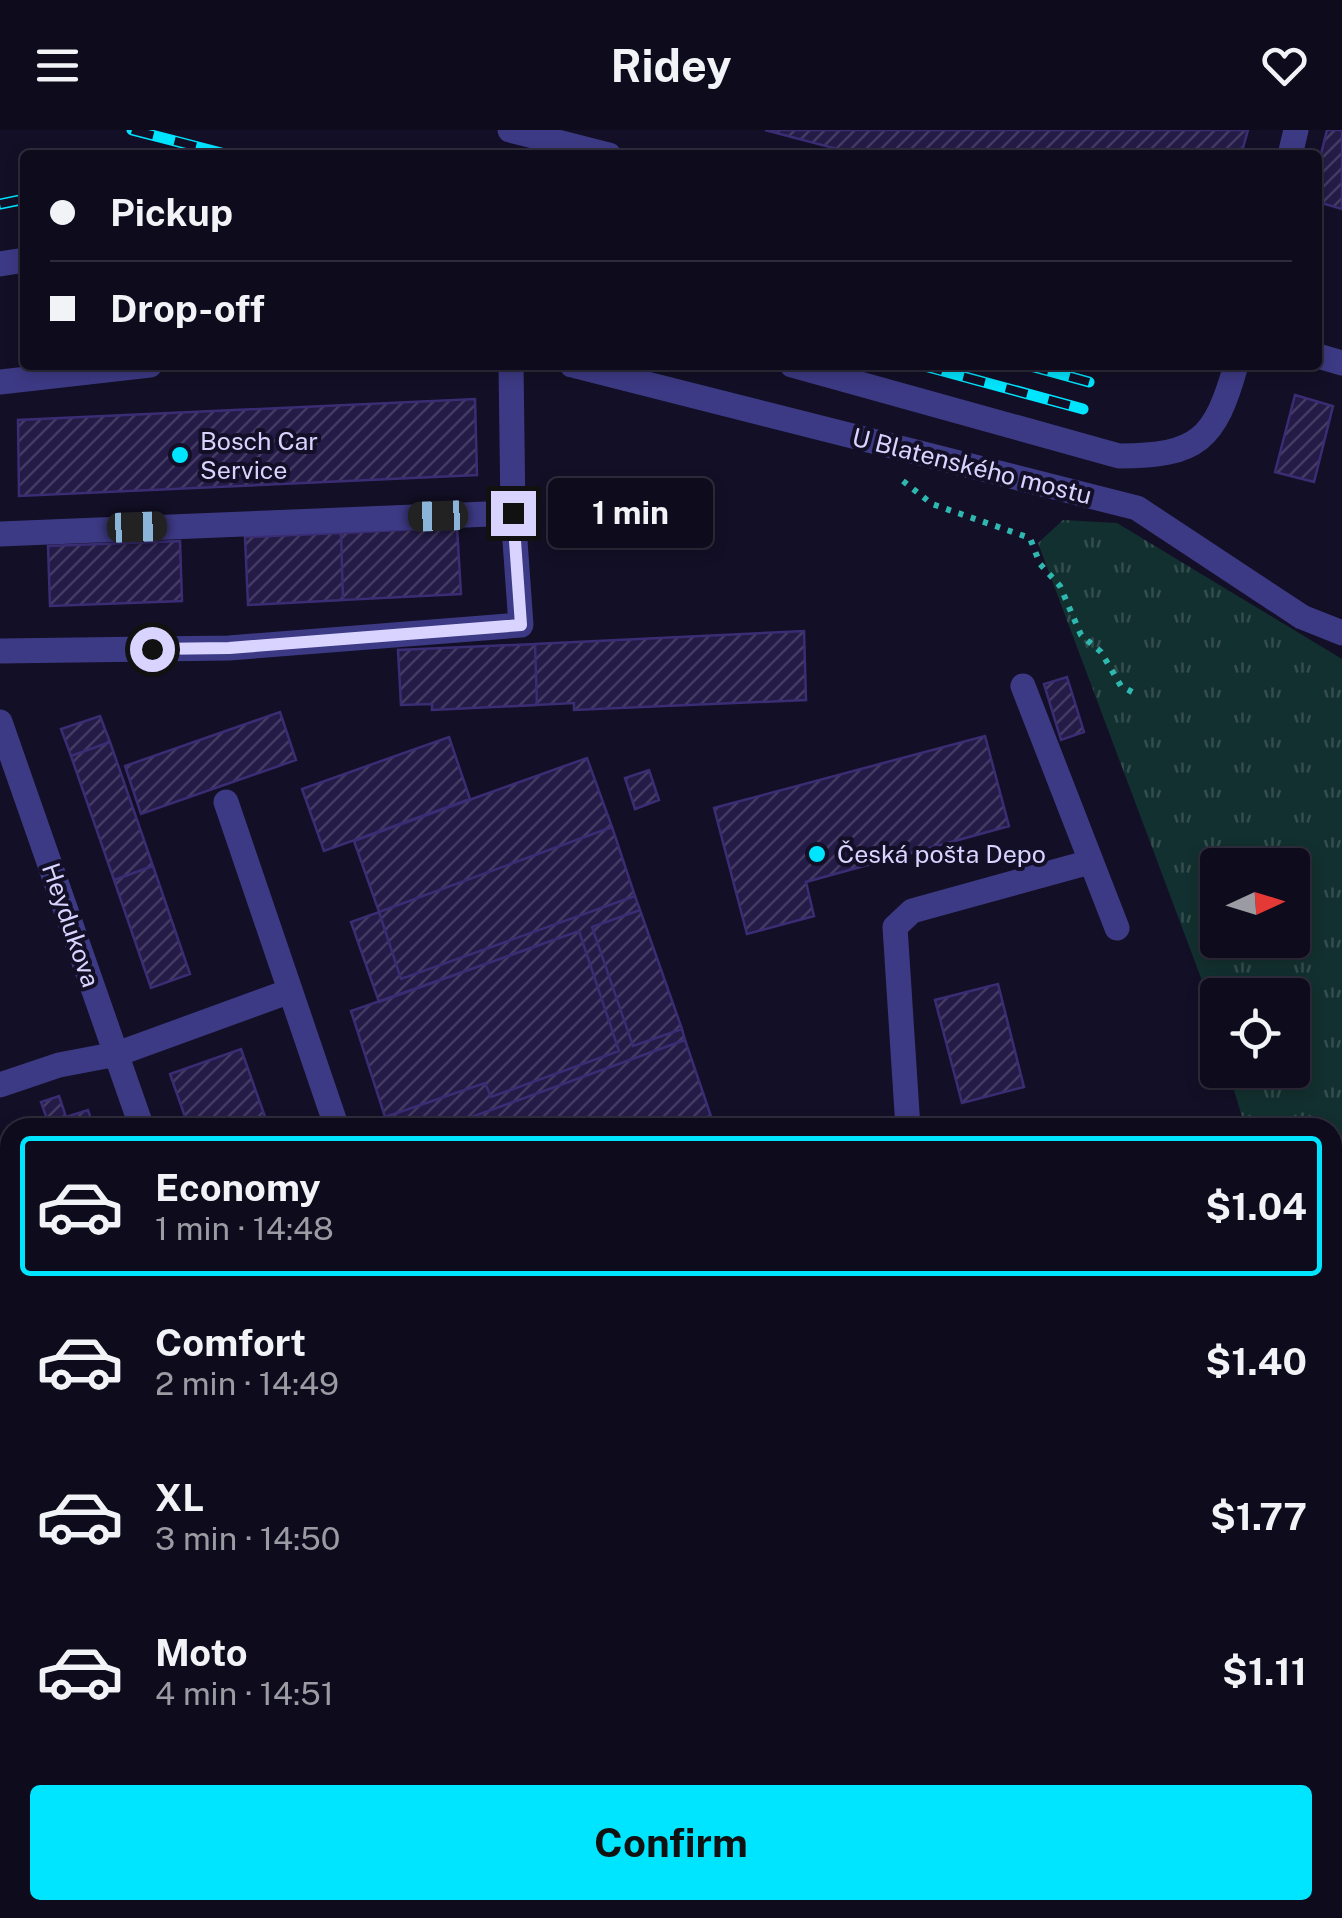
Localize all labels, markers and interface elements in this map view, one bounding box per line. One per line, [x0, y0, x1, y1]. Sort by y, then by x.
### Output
icon: menu [30, 38, 85, 93]
icon: heart [1257, 38, 1312, 93]
text: Ridey [610, 39, 732, 92]
text: Pickup [110, 190, 233, 235]
text: Drop-off [110, 286, 265, 331]
street label: U Blatenského mostu [849, 422, 1095, 510]
place label: Bosch Car Service [200, 426, 318, 485]
marker: Bosch Car Service [169, 444, 191, 466]
callout: 1 min [548, 478, 713, 548]
route end [491, 491, 536, 536]
text: 1 min [592, 494, 669, 531]
car [407, 500, 469, 532]
car [106, 511, 168, 543]
route start [130, 627, 175, 672]
place label: Česká pošta Depo [837, 839, 1046, 869]
marker: Česká pošta Depo [806, 843, 828, 865]
north arrow [1200, 848, 1310, 958]
map controls [1200, 848, 1310, 1088]
street label: Heydukova [36, 859, 106, 991]
button: locate [1200, 978, 1310, 1088]
icon: car [35, 1161, 125, 1251]
text: Economy [155, 1165, 321, 1210]
text: $1.04 [1205, 1184, 1307, 1229]
text: 1 min · 14:48 [155, 1210, 334, 1247]
icon: car [35, 1316, 125, 1406]
text: Comfort [155, 1320, 306, 1365]
text: $1.40 [1205, 1339, 1307, 1384]
text: 2 min · 14:49 [155, 1365, 339, 1402]
icon: car [35, 1471, 125, 1561]
text: XL [155, 1475, 204, 1520]
text: $1.77 [1210, 1494, 1307, 1539]
text: 3 min · 14:50 [155, 1520, 340, 1557]
icon: car [35, 1626, 125, 1716]
text: Moto [155, 1630, 248, 1675]
text: $1.11 [1222, 1649, 1307, 1694]
text: 4 min · 14:51 [155, 1675, 334, 1712]
button: Confirm [30, 1785, 1312, 1900]

